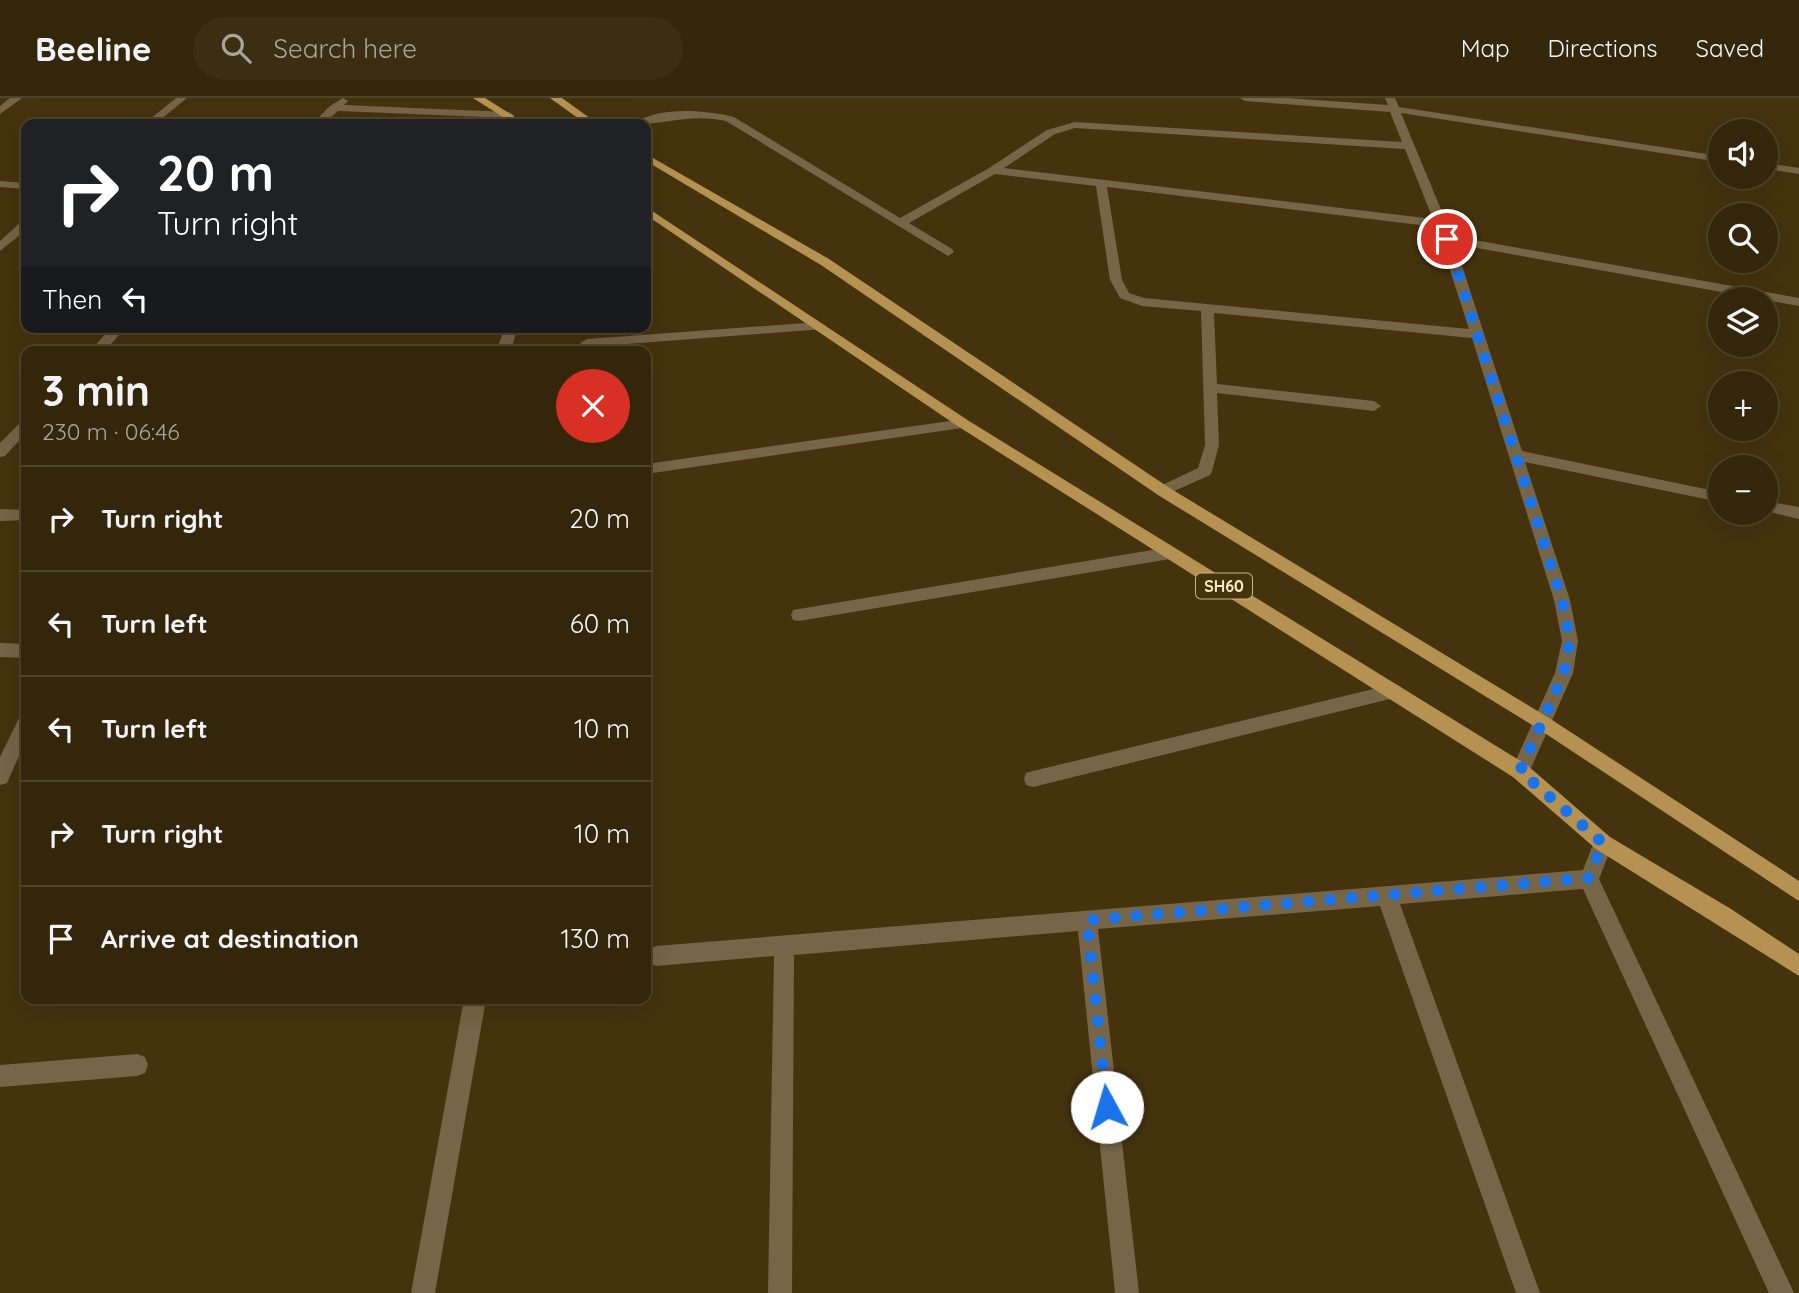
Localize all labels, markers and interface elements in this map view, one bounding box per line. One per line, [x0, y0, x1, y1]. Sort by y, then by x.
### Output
search box [193, 17, 683, 80]
text: Beeline [35, 28, 151, 69]
icon: search [217, 29, 255, 67]
text: Search here [273, 32, 417, 65]
text: Map [1461, 33, 1510, 63]
text: Directions [1548, 33, 1658, 63]
text: Saved [1696, 33, 1764, 63]
map controls [1708, 119, 1778, 525]
button: sound [1708, 119, 1778, 189]
text: 20 m [157, 142, 274, 203]
icon: right [42, 147, 133, 238]
text: Turn right [157, 203, 298, 243]
button: search [1708, 203, 1778, 273]
pin [1417, 209, 1477, 269]
icon: arrive [1428, 220, 1466, 258]
icon: left [116, 280, 154, 318]
text: Then [42, 283, 102, 316]
button: layers [1708, 287, 1778, 357]
text: 3 min [42, 364, 150, 417]
button: close [556, 369, 630, 443]
button: + [1708, 371, 1778, 441]
text: 230 m · 06:46 [42, 417, 180, 446]
button: − [1708, 455, 1778, 525]
icon: right [42, 500, 80, 538]
text: Turn right [101, 502, 223, 535]
text: 20 m [569, 502, 630, 535]
road number: SH60 [1196, 573, 1252, 598]
icon: left [42, 605, 80, 643]
text: Turn left [101, 607, 208, 640]
text: 60 m [570, 607, 630, 640]
icon: left [42, 710, 80, 748]
text: Turn left [101, 712, 208, 745]
text: 10 m [574, 712, 630, 745]
icon: right [42, 815, 80, 853]
text: Turn right [101, 817, 223, 850]
text: 10 m [574, 817, 630, 850]
icon: arrive [42, 920, 80, 958]
text: Arrive at destination [101, 922, 359, 955]
text: 130 m [560, 922, 630, 955]
position arrow [1070, 1070, 1144, 1144]

